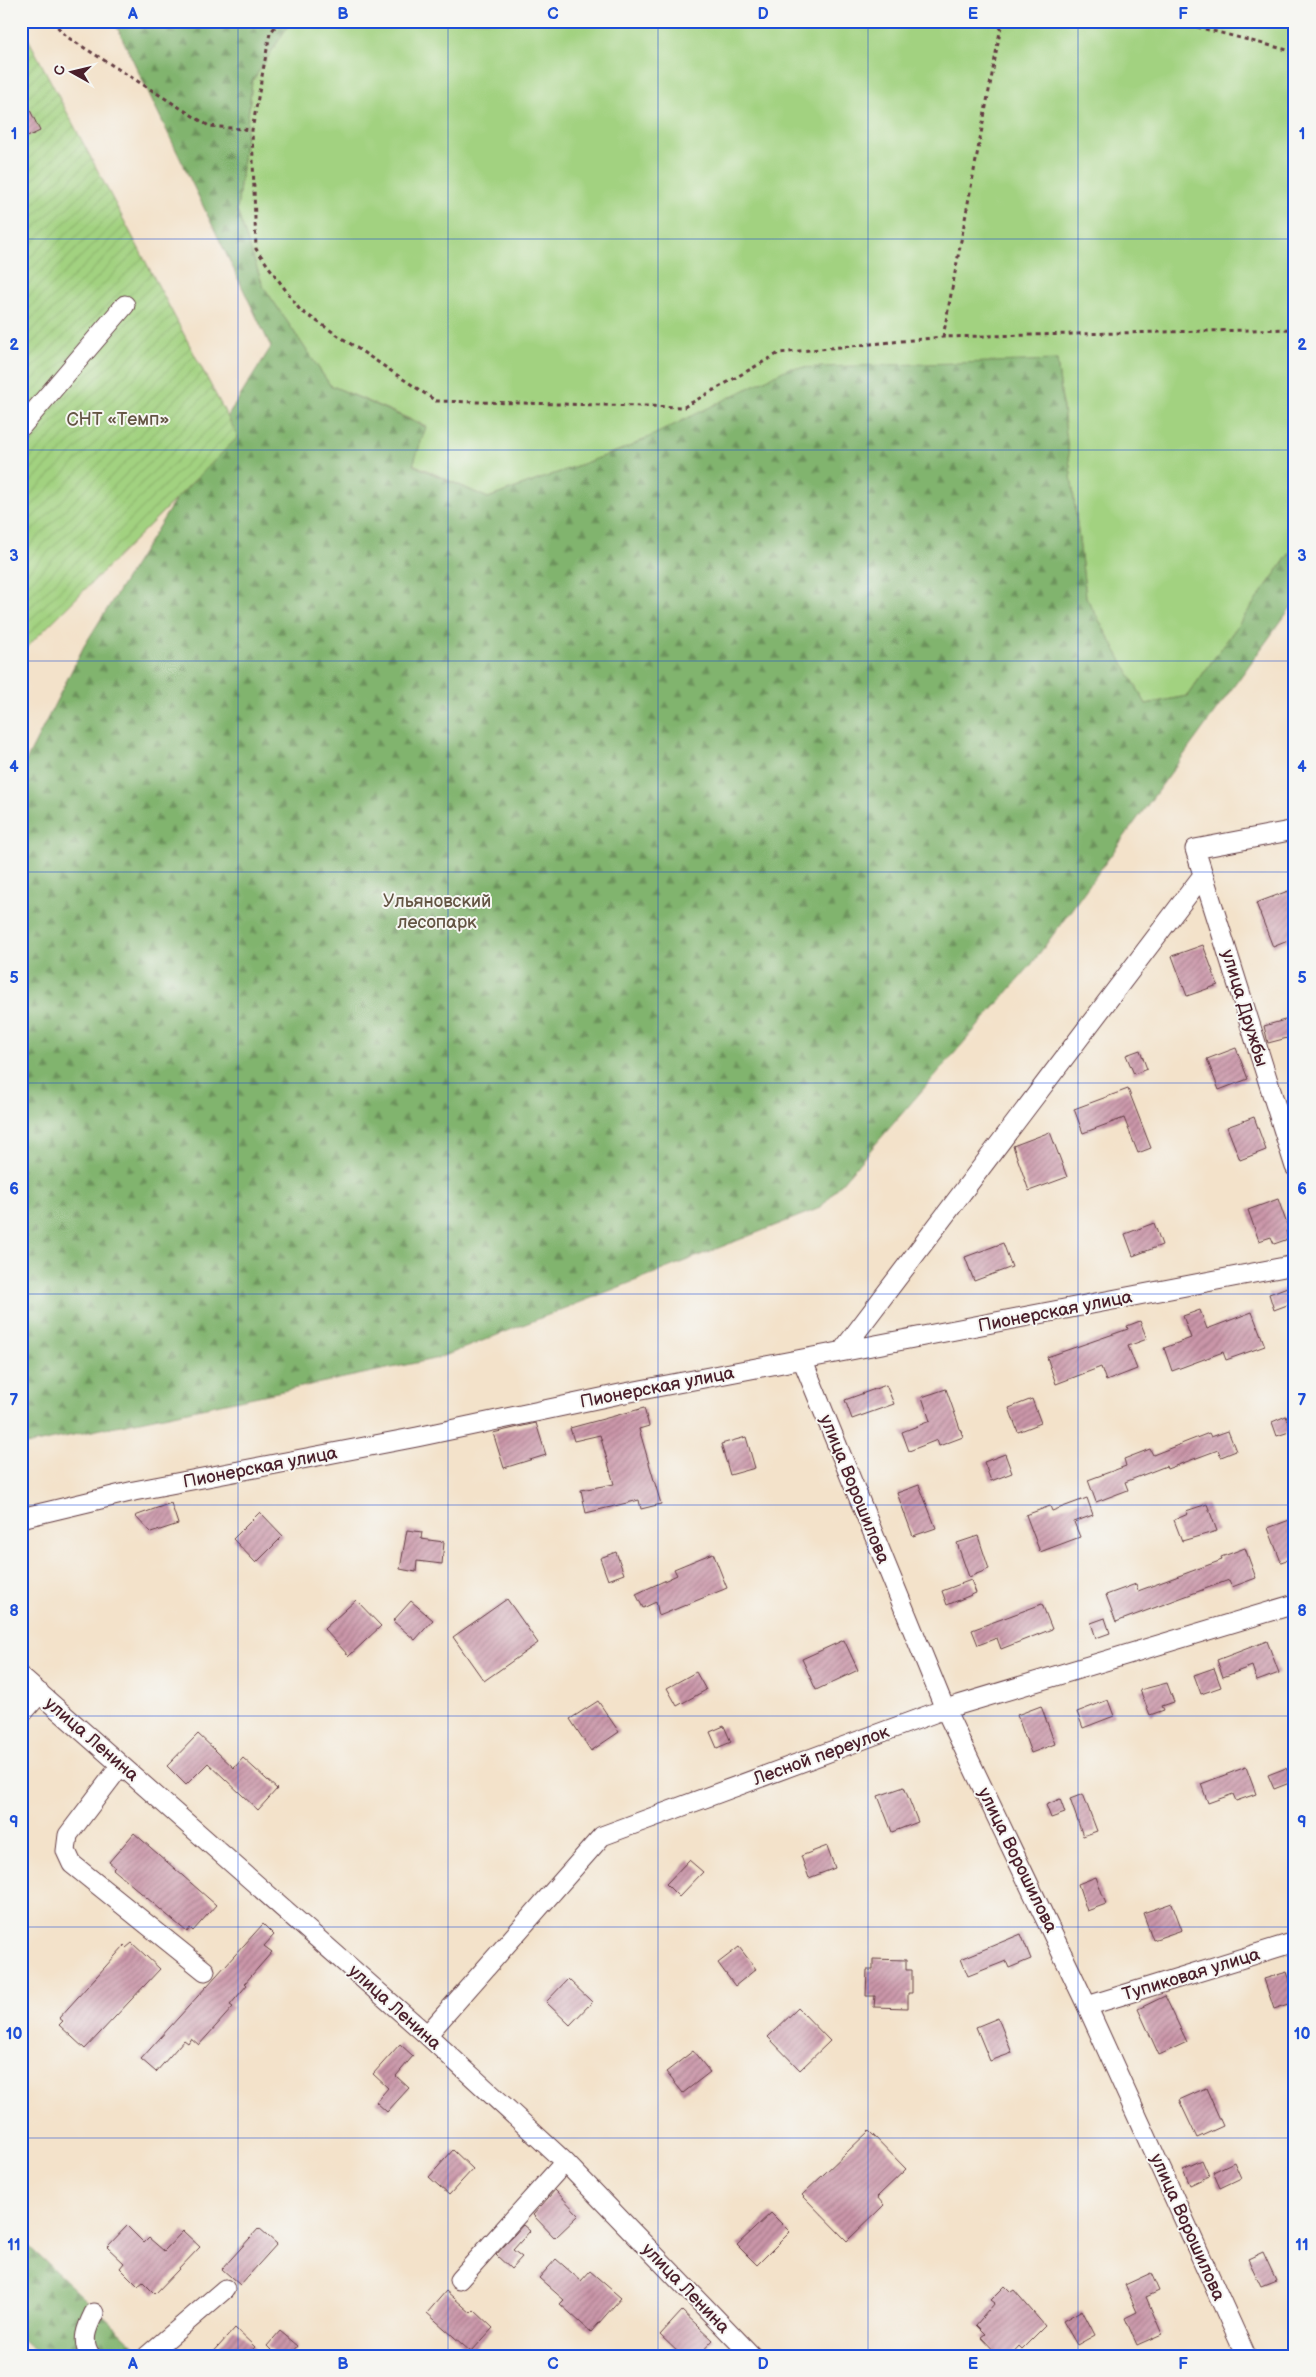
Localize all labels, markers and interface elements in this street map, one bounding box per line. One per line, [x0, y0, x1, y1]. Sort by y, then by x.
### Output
text: A [127, 5, 138, 24]
text: B [337, 5, 349, 24]
text: C [547, 5, 559, 24]
text: D [757, 5, 769, 24]
text: E [968, 5, 978, 24]
text: F [1178, 5, 1188, 24]
north arrow [48, 48, 98, 98]
text: С [51, 64, 69, 76]
text: 1 [11, 125, 17, 144]
text: 1 [1299, 125, 1305, 144]
text: 2 [9, 336, 19, 355]
text: 2 [1297, 336, 1307, 355]
park label: СНТ «Темп» [66, 409, 170, 430]
text: 3 [9, 547, 19, 566]
text: 3 [1297, 547, 1307, 566]
text: 4 [9, 758, 19, 777]
text: 4 [1297, 758, 1307, 777]
park label: Ульяновский лесопарк [383, 891, 491, 933]
street label: улица Дружбы [1217, 947, 1272, 1069]
text: 5 [9, 969, 19, 988]
text: 5 [1297, 969, 1307, 988]
text: 6 [9, 1180, 19, 1199]
text: 6 [1297, 1180, 1307, 1199]
street label: Пионерская улица [976, 1286, 1134, 1337]
street label: Пионерская улица [578, 1362, 736, 1413]
text: 7 [10, 1391, 19, 1410]
text: 7 [1298, 1391, 1307, 1410]
street label: улица Ворошилова [815, 1412, 894, 1567]
street label: Пионерская улица [181, 1442, 339, 1493]
text: 8 [9, 1602, 19, 1621]
text: 8 [1297, 1602, 1307, 1621]
street label: улица Ленина [41, 1693, 143, 1786]
street label: Лесной переулок [749, 1721, 892, 1790]
street label: улица Ворошилова [973, 1784, 1062, 1936]
text: 9 [9, 1813, 19, 1832]
text: 9 [1297, 1813, 1307, 1832]
street label: Тупиковая улица [1120, 1943, 1263, 2005]
street label: улица Ленина [344, 1960, 446, 2055]
text: 10 [6, 2025, 22, 2044]
text: 10 [1294, 2025, 1310, 2044]
street label: улица Ворошилова [1146, 2150, 1230, 2304]
text: 11 [7, 2236, 21, 2255]
text: 11 [1295, 2236, 1309, 2255]
street label: улица Ленина [637, 2239, 734, 2338]
text: A [127, 2355, 138, 2374]
text: B [337, 2355, 349, 2374]
text: C [547, 2355, 559, 2374]
text: D [757, 2355, 769, 2374]
text: E [968, 2355, 978, 2374]
text: F [1178, 2355, 1188, 2374]

